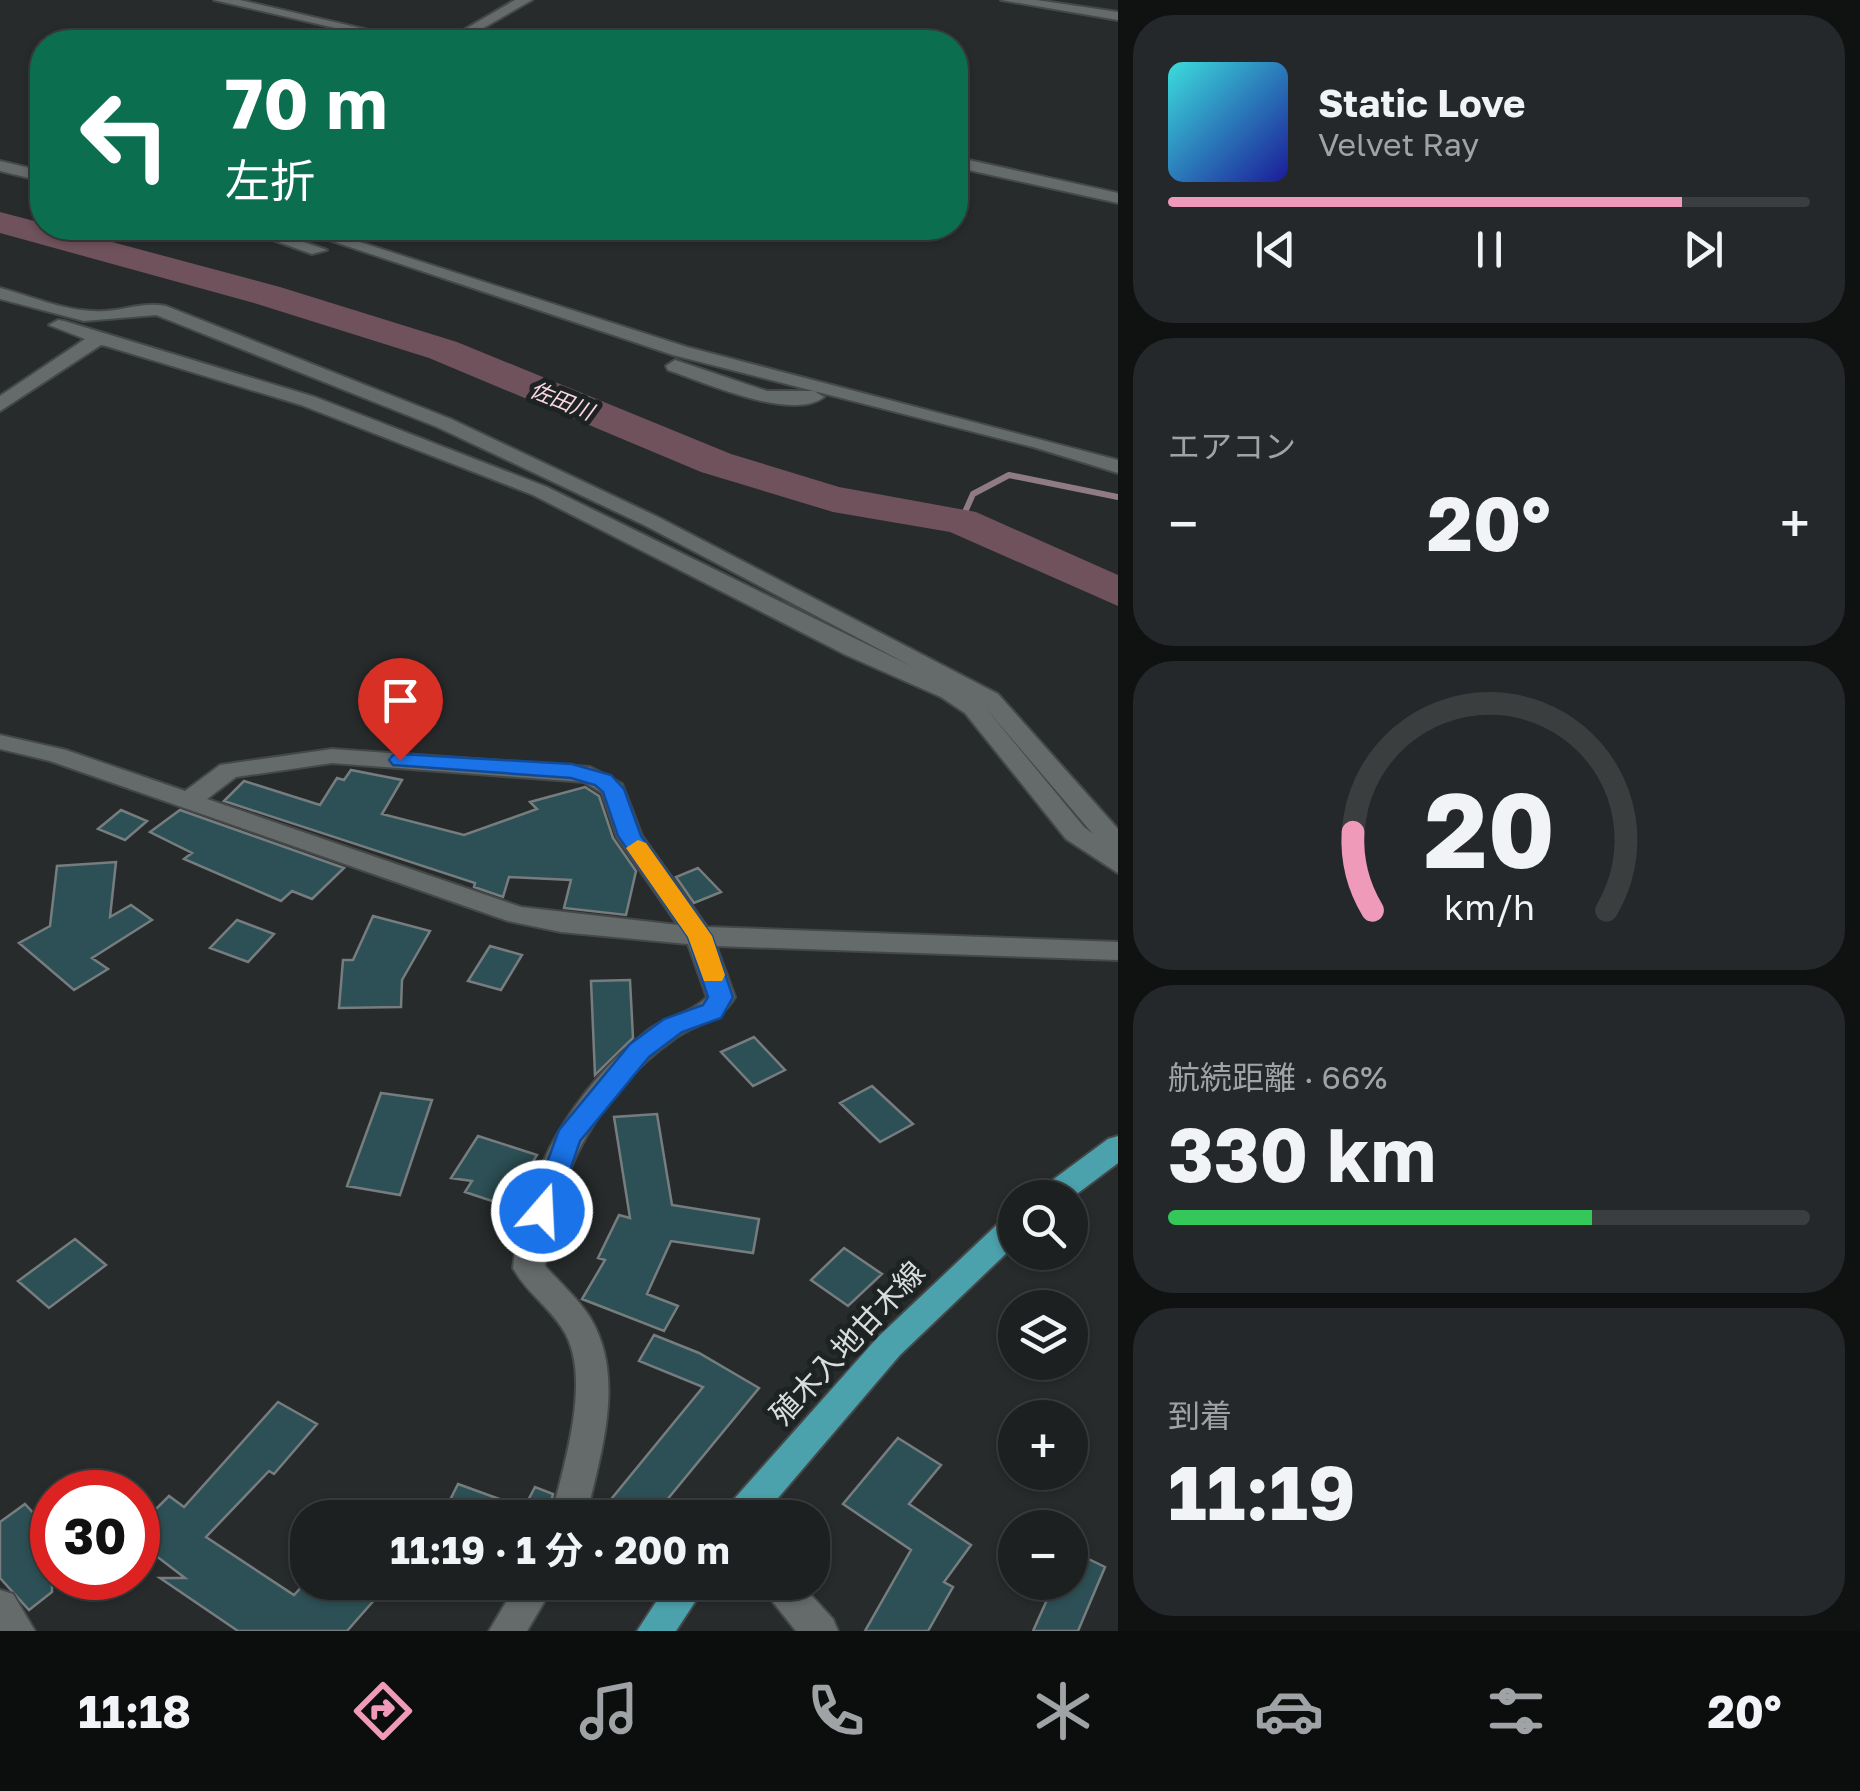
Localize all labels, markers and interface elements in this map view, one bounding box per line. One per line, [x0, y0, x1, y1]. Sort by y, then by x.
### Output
text: 70 m [225, 60, 387, 144]
icon: left [60, 70, 190, 200]
text: Static Love [1318, 80, 1525, 125]
text: Velvet Ray [1318, 125, 1479, 163]
text: 左折 [225, 153, 315, 207]
icon: previous [1248, 222, 1303, 277]
icon: pause [1462, 222, 1517, 277]
icon: next [1676, 222, 1731, 277]
water label: 佐田川 [526, 375, 600, 426]
text: エアコン [1168, 427, 1296, 465]
text: 20° [1427, 477, 1551, 568]
text: − [1168, 490, 1198, 556]
text: + [1780, 490, 1810, 556]
pin [358, 658, 443, 761]
icon: arrive [373, 673, 428, 728]
text: 20 [1423, 766, 1555, 891]
text: km/h [1444, 885, 1534, 928]
text: 航続距離 · 66% [1168, 1058, 1387, 1096]
text: 330 km [1168, 1108, 1436, 1199]
position arrow [490, 1159, 594, 1263]
map controls [998, 1180, 1088, 1600]
button: search [998, 1180, 1088, 1270]
street label: 殖木入地甘木線 [762, 1254, 932, 1432]
button: layers [998, 1290, 1088, 1380]
text: 到着 [1168, 1396, 1232, 1434]
button: + [998, 1400, 1088, 1490]
text: 11:19 [1168, 1446, 1356, 1537]
speed limit sign: 30 [30, 1470, 160, 1600]
button: − [998, 1510, 1088, 1600]
text: 11:19 · 1 分 · 200 m [390, 1527, 730, 1572]
icon: directions [348, 1676, 418, 1746]
icon: music [574, 1676, 644, 1746]
icon: phone [801, 1676, 871, 1746]
icon: climate [1028, 1676, 1098, 1746]
icon: car [1254, 1676, 1324, 1746]
icon: filters [1481, 1676, 1551, 1746]
text: 11:18 [78, 1684, 191, 1738]
text: 20° [1707, 1684, 1782, 1738]

